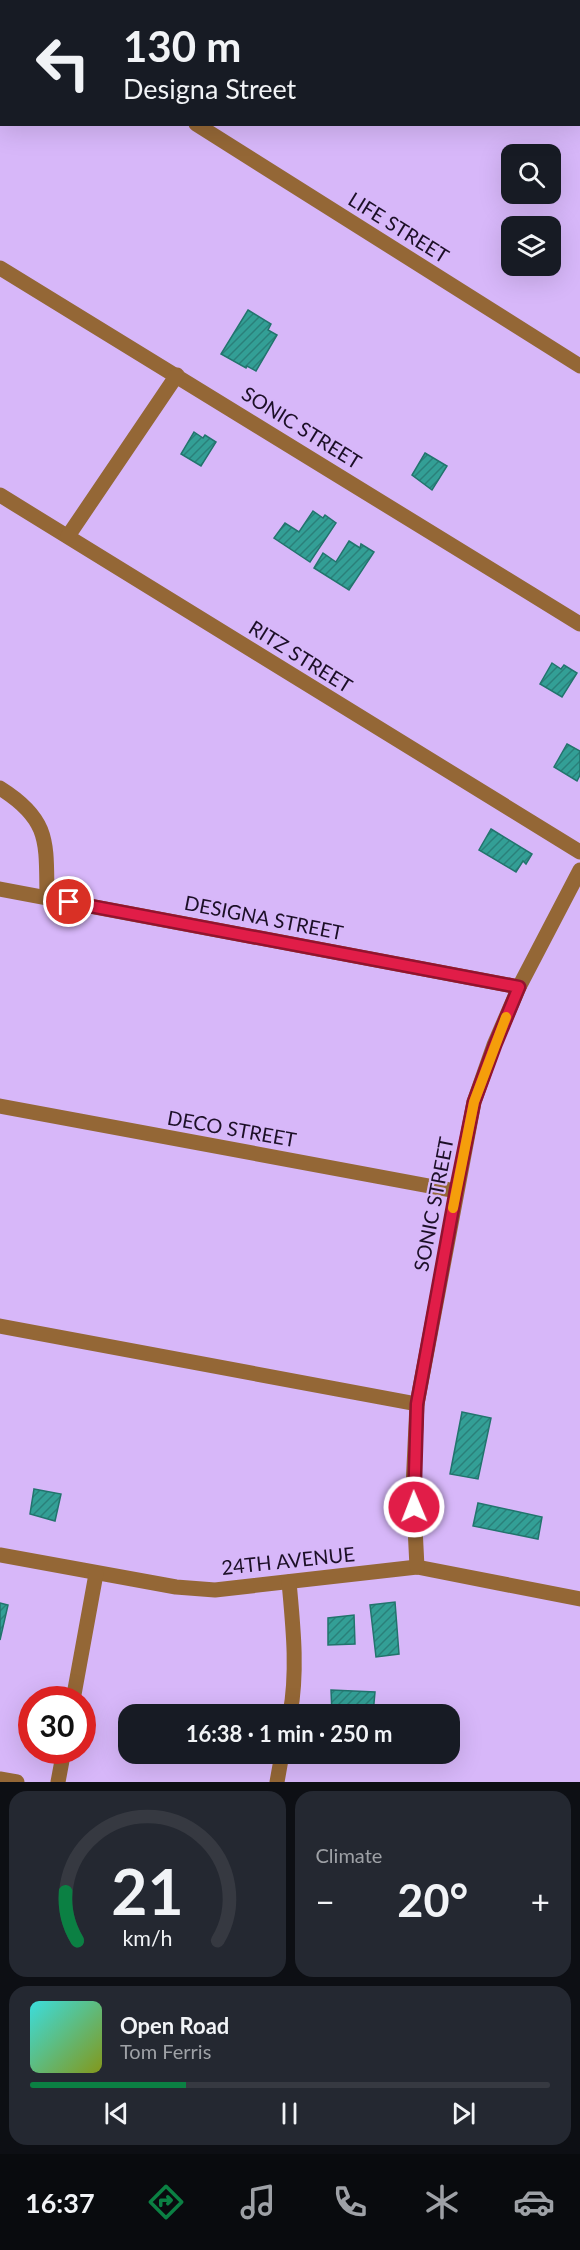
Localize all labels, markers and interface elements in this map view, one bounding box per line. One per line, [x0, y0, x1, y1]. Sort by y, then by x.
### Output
text: 130 m [123, 21, 241, 71]
icon: left [24, 24, 102, 102]
text: Designa Street [123, 72, 296, 105]
map controls [501, 144, 561, 276]
button: search [501, 144, 561, 204]
street label: LIFE STREET [344, 187, 454, 267]
button: layers [501, 216, 561, 276]
street label: SONIC STREET [238, 381, 366, 473]
street label: RITZ STREET [245, 615, 357, 697]
pin [43, 876, 94, 927]
icon: arrive [52, 885, 85, 918]
street label: DESIGNA STREET [183, 890, 346, 944]
street label: DECO STREET [166, 1105, 299, 1151]
street label: SONIC STREET [408, 1135, 458, 1273]
position arrow [382, 1475, 446, 1539]
street label: 24TH AVENUE [220, 1541, 356, 1579]
speed limit sign: 30 [18, 1686, 96, 1764]
text: 16:38 · 1 min · 250 m [186, 1720, 392, 1747]
text: Climate [316, 1843, 382, 1867]
text: 21 [111, 1853, 183, 1928]
text: 20° [397, 1873, 468, 1927]
text: − [316, 1881, 335, 1921]
text: + [531, 1881, 550, 1921]
text: km/h [122, 1925, 172, 1951]
text: Open Road [120, 2012, 229, 2039]
text: Tom Ferris [120, 2039, 211, 2063]
icon: previous [100, 2097, 133, 2130]
icon: pause [273, 2097, 306, 2130]
icon: next [447, 2097, 480, 2130]
icon: directions [145, 2181, 187, 2223]
icon: music [237, 2181, 279, 2223]
icon: phone [329, 2181, 371, 2223]
icon: climate [421, 2181, 463, 2223]
icon: car [513, 2181, 555, 2223]
text: 16:37 [25, 2186, 95, 2219]

